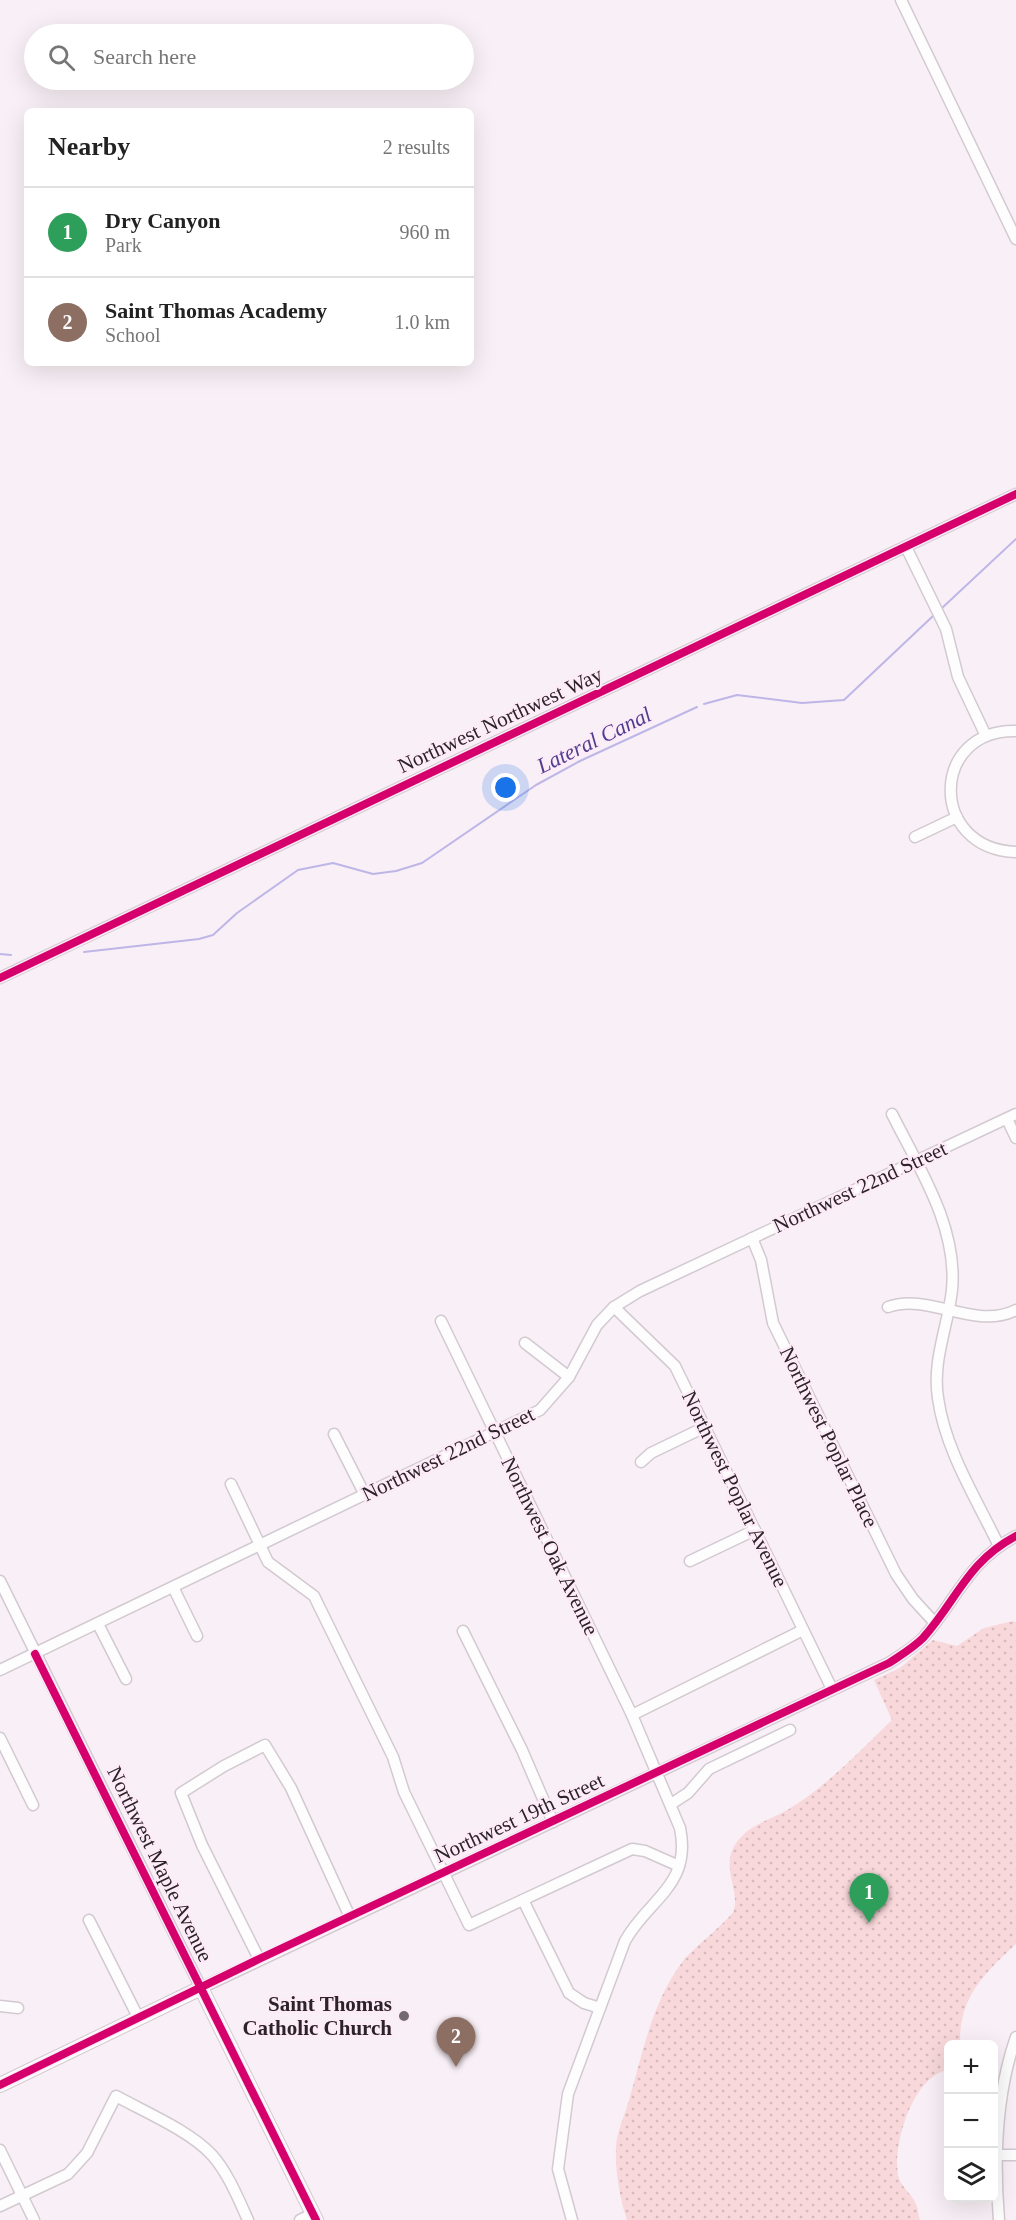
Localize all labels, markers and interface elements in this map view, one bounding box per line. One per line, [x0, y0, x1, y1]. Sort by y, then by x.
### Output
search box [24, 24, 474, 90]
icon: search [45, 41, 78, 74]
text: Search here [93, 44, 196, 69]
text: Nearby [48, 132, 130, 161]
text: 2 results [383, 136, 450, 158]
text: Dry Canyon [105, 208, 221, 233]
text: 1 [63, 221, 73, 243]
text: 960 m [399, 221, 450, 243]
text: Park [105, 234, 142, 256]
text: Saint Thomas Academy [105, 298, 327, 323]
text: 2 [63, 311, 73, 333]
text: 1.0 km [394, 311, 450, 333]
text: School [105, 324, 161, 346]
street label: Northwest Northwest Way [394, 662, 607, 778]
water label: Lateral Canal [532, 702, 655, 779]
your location [491, 773, 520, 802]
street label: Northwest 22nd Street [769, 1136, 951, 1238]
street label: Northwest Poplar Place [775, 1343, 883, 1531]
street label: Northwest Poplar Avenue [677, 1387, 793, 1591]
street label: Northwest 22nd Street [358, 1402, 538, 1506]
street label: Northwest Oak Avenue [496, 1453, 604, 1639]
street label: Northwest Maple Avenue [102, 1762, 218, 1966]
street label: Northwest 19th Street [430, 1768, 608, 1868]
pin: 1 [850, 1874, 888, 1923]
place label: Saint Thomas Catholic Church [242, 1992, 392, 2040]
marker: Saint Thomas Catholic Church [397, 2009, 411, 2023]
pin: 2 [436, 2018, 476, 2067]
map controls [944, 2040, 998, 2202]
button: + [944, 2040, 998, 2094]
button: − [944, 2094, 998, 2148]
button: layers [944, 2148, 998, 2202]

